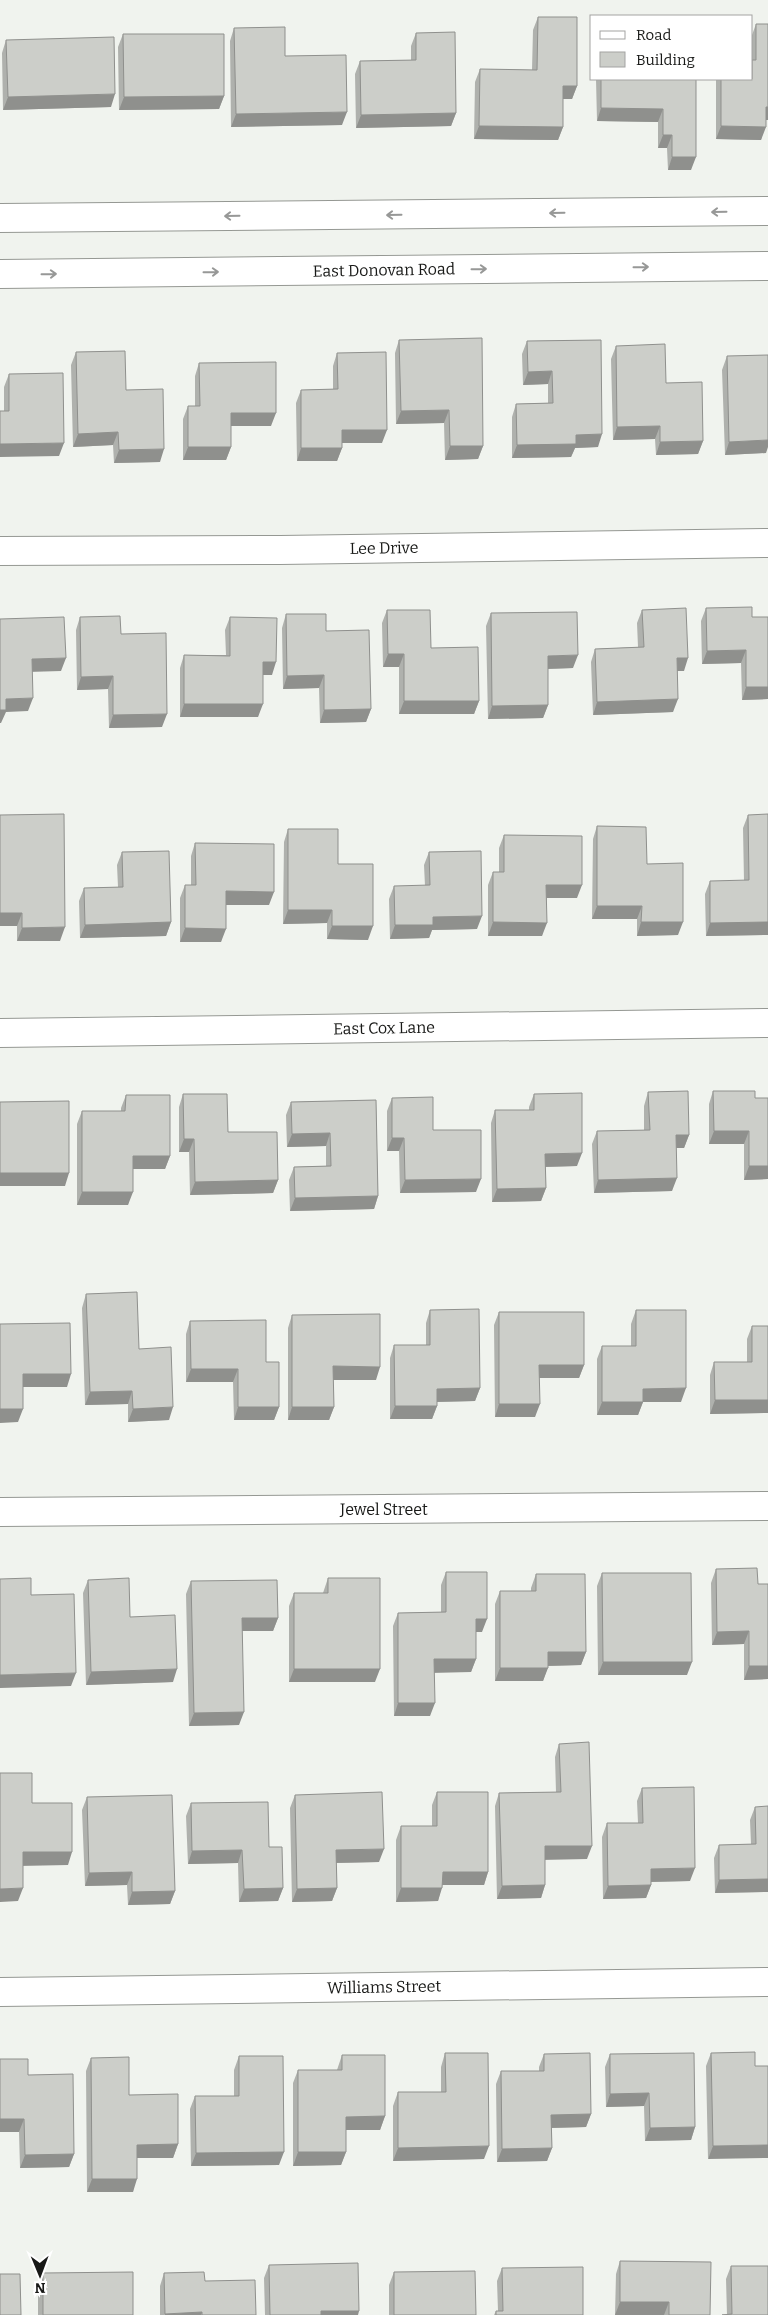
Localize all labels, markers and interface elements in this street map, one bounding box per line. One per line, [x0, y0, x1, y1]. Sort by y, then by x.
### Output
legend [590, 15, 753, 80]
text: Road [636, 26, 671, 44]
text: Building [636, 51, 695, 69]
one-way arrow [712, 207, 728, 217]
one-way arrow [549, 208, 566, 218]
one-way arrow [387, 210, 403, 220]
one-way arrow [224, 211, 240, 221]
street label: East Donovan Road [313, 259, 456, 281]
one-way arrow [633, 263, 649, 272]
one-way arrow [470, 264, 486, 274]
one-way arrow [202, 267, 219, 277]
one-way arrow [40, 269, 56, 278]
street label: Lee Drive [349, 538, 419, 558]
street label: East Cox Lane [333, 1018, 435, 1038]
street label: Jewel Street [339, 1500, 428, 1519]
street label: Williams Street [327, 1977, 441, 1997]
north arrow [15, 2250, 65, 2300]
text: N [34, 2279, 46, 2296]

